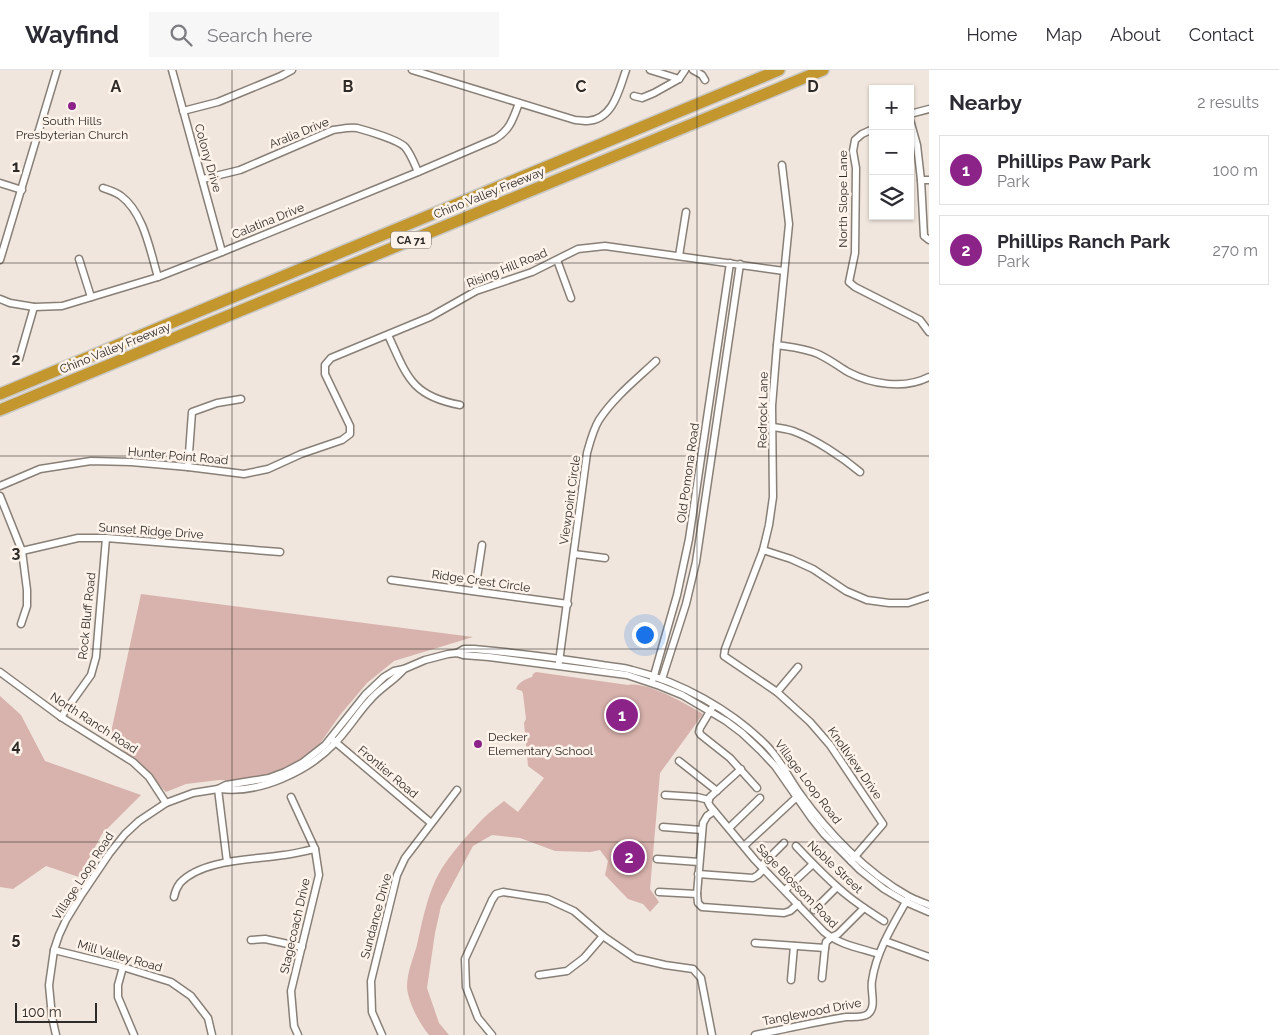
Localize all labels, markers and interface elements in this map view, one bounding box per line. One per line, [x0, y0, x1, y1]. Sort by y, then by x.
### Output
search box [149, 12, 499, 57]
text: Wayfind [25, 20, 119, 49]
icon: search [167, 21, 195, 49]
text: Search here [207, 24, 312, 46]
text: Home [966, 24, 1017, 45]
text: Map [1045, 24, 1082, 45]
text: About [1110, 24, 1161, 45]
text: Contact [1189, 24, 1254, 45]
text: A [111, 77, 122, 96]
text: B [343, 77, 354, 96]
text: C [576, 77, 587, 96]
text: D [807, 77, 819, 96]
map controls [869, 85, 914, 220]
button: + [869, 85, 914, 130]
text: Nearby [949, 90, 1022, 115]
text: 2 results [1197, 93, 1259, 112]
marker: South Hills Presbyterian Church [66, 100, 78, 112]
place label: South Hills Presbyterian Church [16, 114, 128, 142]
street label: Aralia Drive [267, 115, 331, 151]
street label: Colony Drive [192, 122, 224, 194]
button: − [869, 130, 914, 175]
street label: North Slope Lane [836, 150, 850, 248]
text: Phillips Paw Park [997, 150, 1151, 172]
text: 1 [12, 157, 20, 176]
text: 1 [962, 161, 970, 180]
text: 100 m [1213, 161, 1258, 180]
street label: Chino Valley Freeway [432, 164, 547, 222]
text: Park [997, 172, 1030, 191]
button: layers [869, 175, 914, 220]
street label: Calatina Drive [230, 200, 306, 242]
text: Phillips Ranch Park [997, 230, 1170, 252]
road number: CA 71 [391, 232, 431, 248]
text: 2 [961, 241, 971, 260]
text: 270 m [1213, 241, 1258, 260]
street label: Rising Hill Road [465, 245, 549, 291]
text: Park [997, 252, 1030, 271]
street label: Chino Valley Freeway [58, 319, 173, 377]
text: 2 [11, 350, 21, 369]
street label: Redrock Lane [755, 371, 771, 449]
street label: Old Pomona Road [674, 422, 702, 524]
street label: Hunter Point Road [127, 445, 229, 467]
street label: Viewpoint Circle [557, 454, 583, 546]
street label: Sunset Ridge Drive [98, 520, 204, 542]
text: 3 [12, 543, 21, 562]
street label: Ridge Crest Circle [431, 567, 531, 595]
street label: Rock Bluff Road [75, 572, 99, 660]
your location [632, 622, 658, 648]
street label: North Ranch Road [48, 690, 140, 756]
pin: 1 [606, 696, 638, 734]
street label: Knollview Drive [825, 724, 885, 802]
place label: Decker Elementary School [488, 730, 594, 758]
text: 4 [11, 736, 21, 755]
street label: Village Loop Road [772, 737, 844, 827]
marker: Decker Elementary School [472, 738, 484, 750]
street label: Frontier Road [355, 743, 421, 801]
street label: Village Loop Road [49, 830, 117, 922]
pin: 2 [613, 838, 645, 876]
street label: Noble Street [804, 838, 866, 896]
street label: Sage Blossom Road [753, 841, 841, 931]
street label: Sundance Drive [358, 872, 394, 960]
street label: Stagecoach Drive [277, 877, 313, 975]
text: 5 [12, 929, 21, 948]
street label: Mill Valley Road [76, 937, 164, 975]
street label: Tanglewood Drive [762, 996, 862, 1028]
scale bar [15, 1000, 98, 1023]
text: 100 m [22, 1004, 62, 1020]

